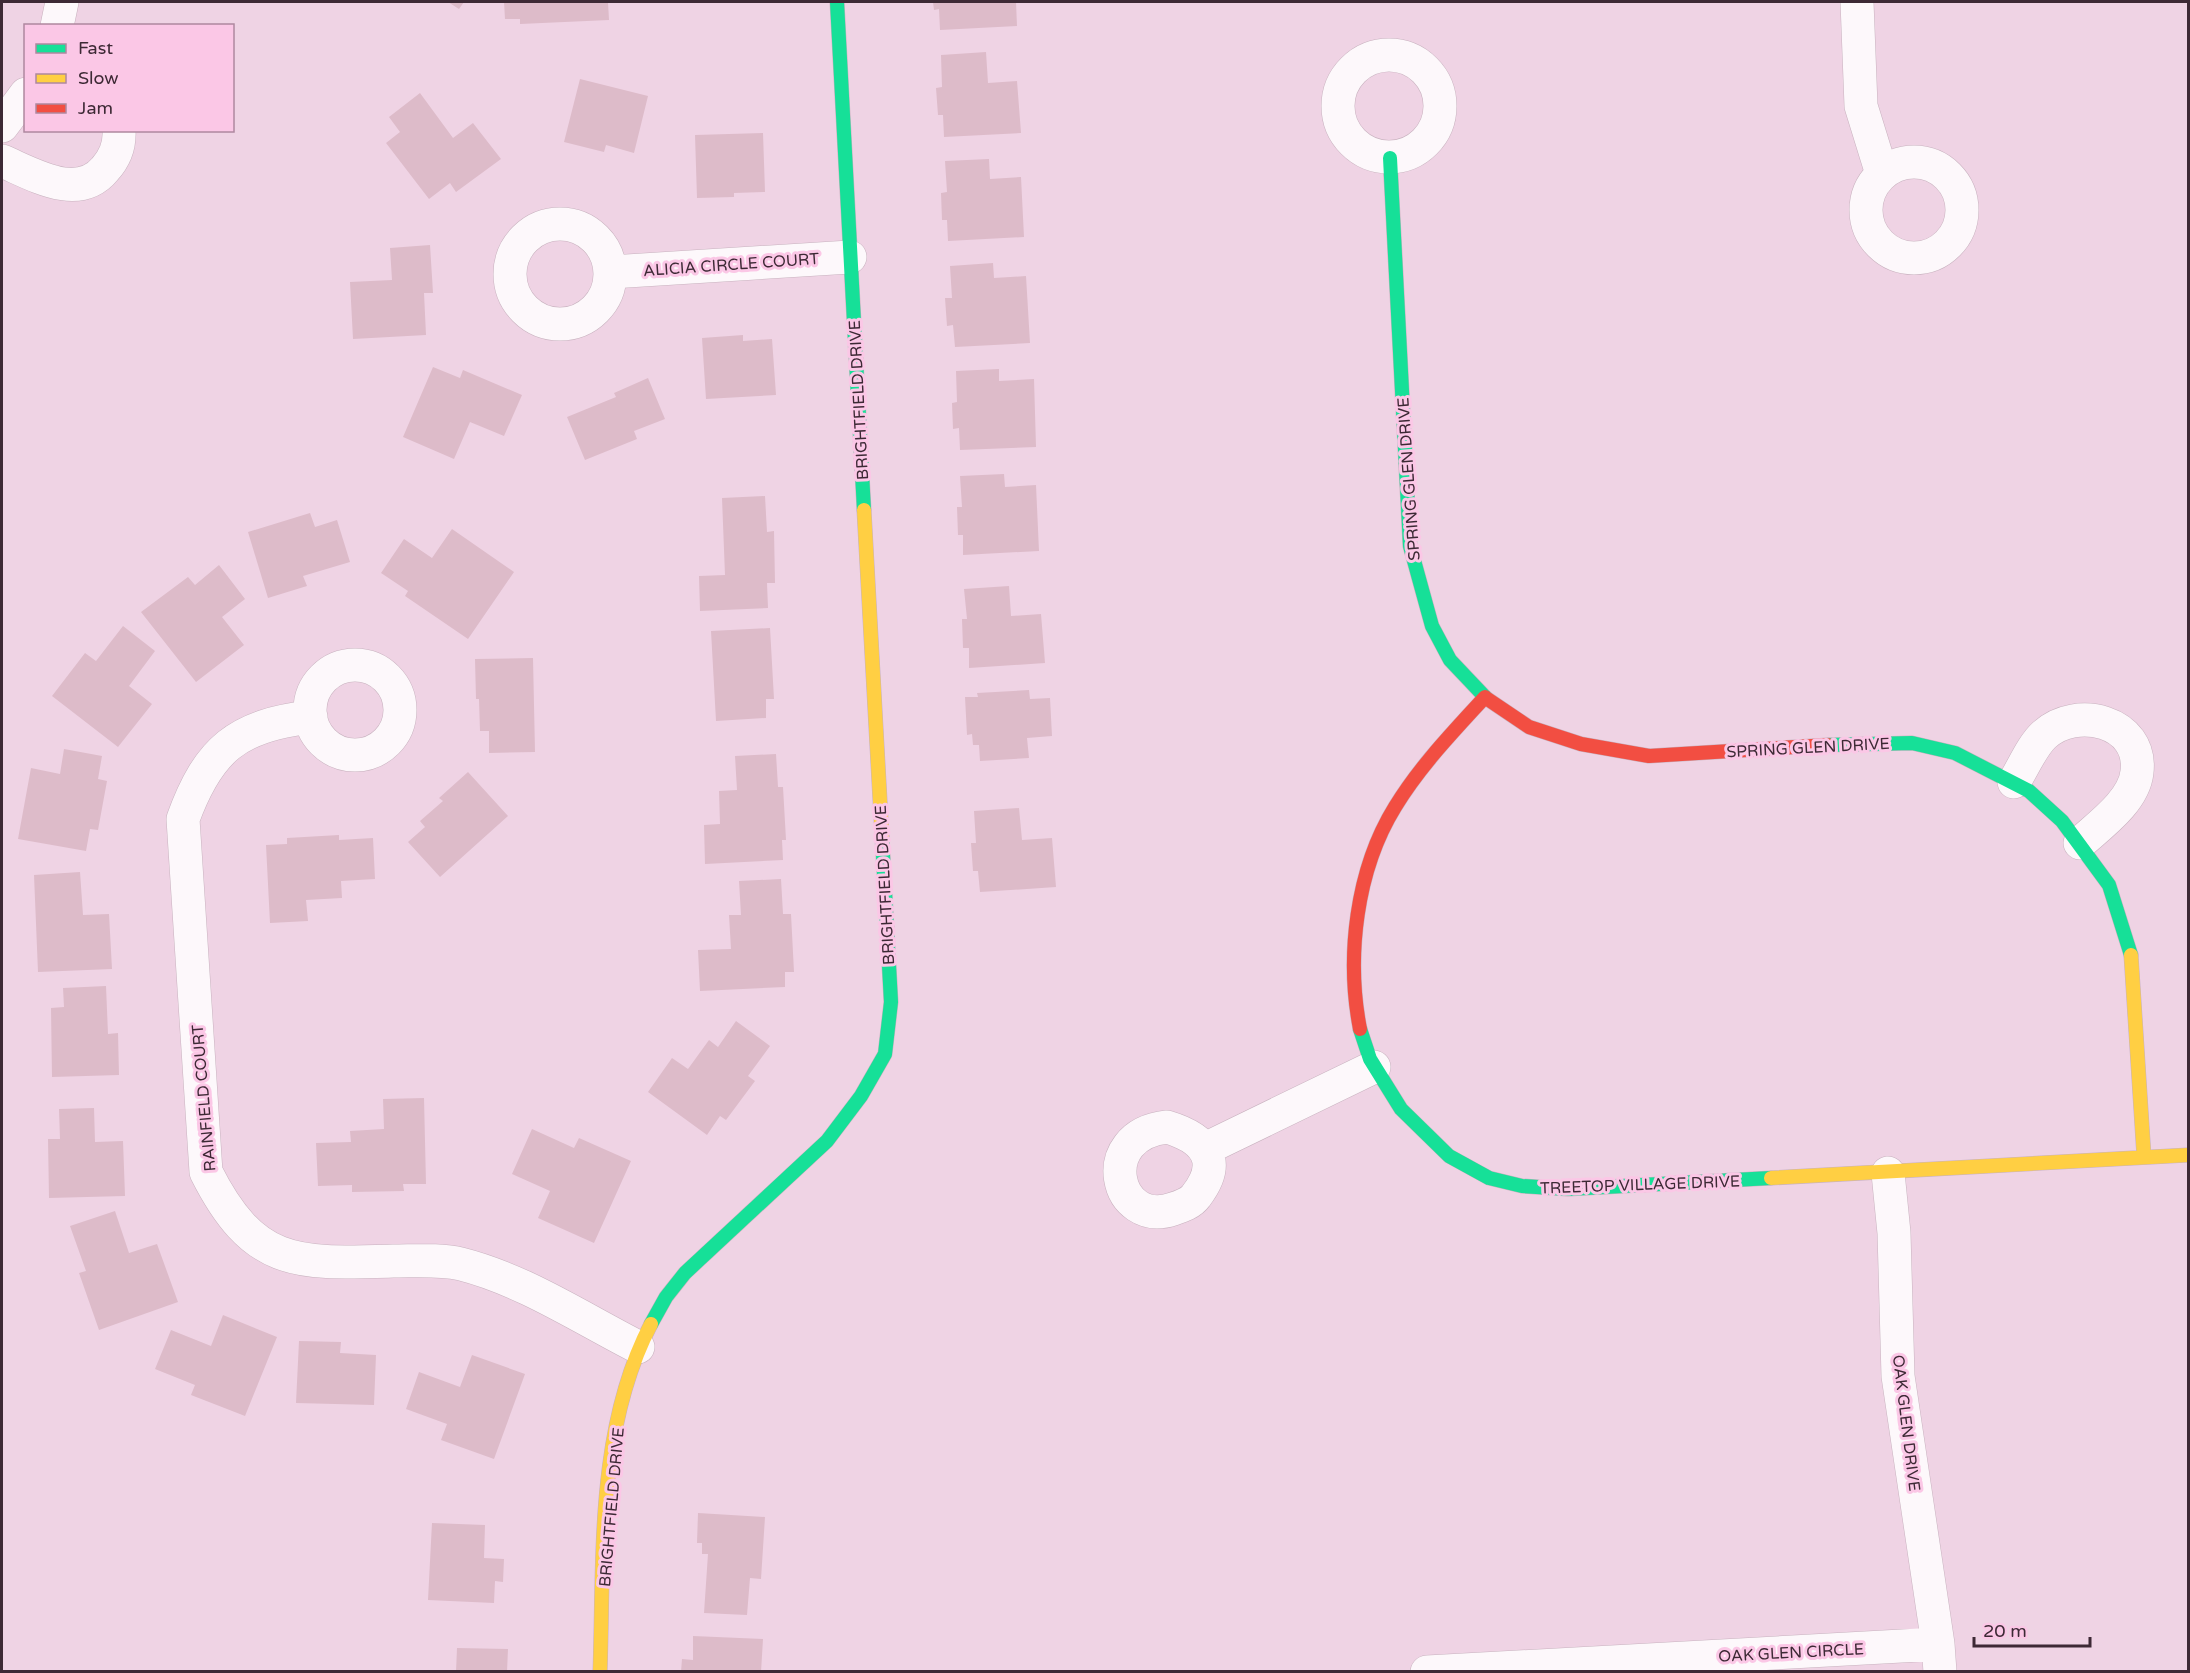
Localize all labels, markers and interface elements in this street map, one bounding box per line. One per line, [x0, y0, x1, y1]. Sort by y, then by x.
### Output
legend [24, 24, 234, 132]
text: Fast [78, 37, 113, 59]
text: Slow [78, 67, 119, 89]
text: Jam [78, 97, 113, 119]
street label: ALICIA CIRCLE COURT [642, 249, 820, 281]
street label: BRIGHTFIELD DRIVE [845, 319, 873, 480]
street label: SPRING GLEN DRIVE [1393, 397, 1425, 561]
street label: SPRING GLEN DRIVE [1726, 734, 1890, 762]
street label: BRIGHTFIELD DRIVE [871, 804, 899, 965]
street label: RAINFIELD COURT [188, 1023, 220, 1172]
street label: TREETOP VILLAGE DRIVE [1540, 1172, 1740, 1198]
street label: OAK GLEN DRIVE [1888, 1354, 1924, 1493]
street label: BRIGHTFIELD DRIVE [595, 1426, 629, 1588]
scale bar [1974, 1610, 2090, 1648]
text: 20 m [1983, 1620, 2027, 1642]
street label: OAK GLEN CIRCLE [1718, 1639, 1864, 1667]

